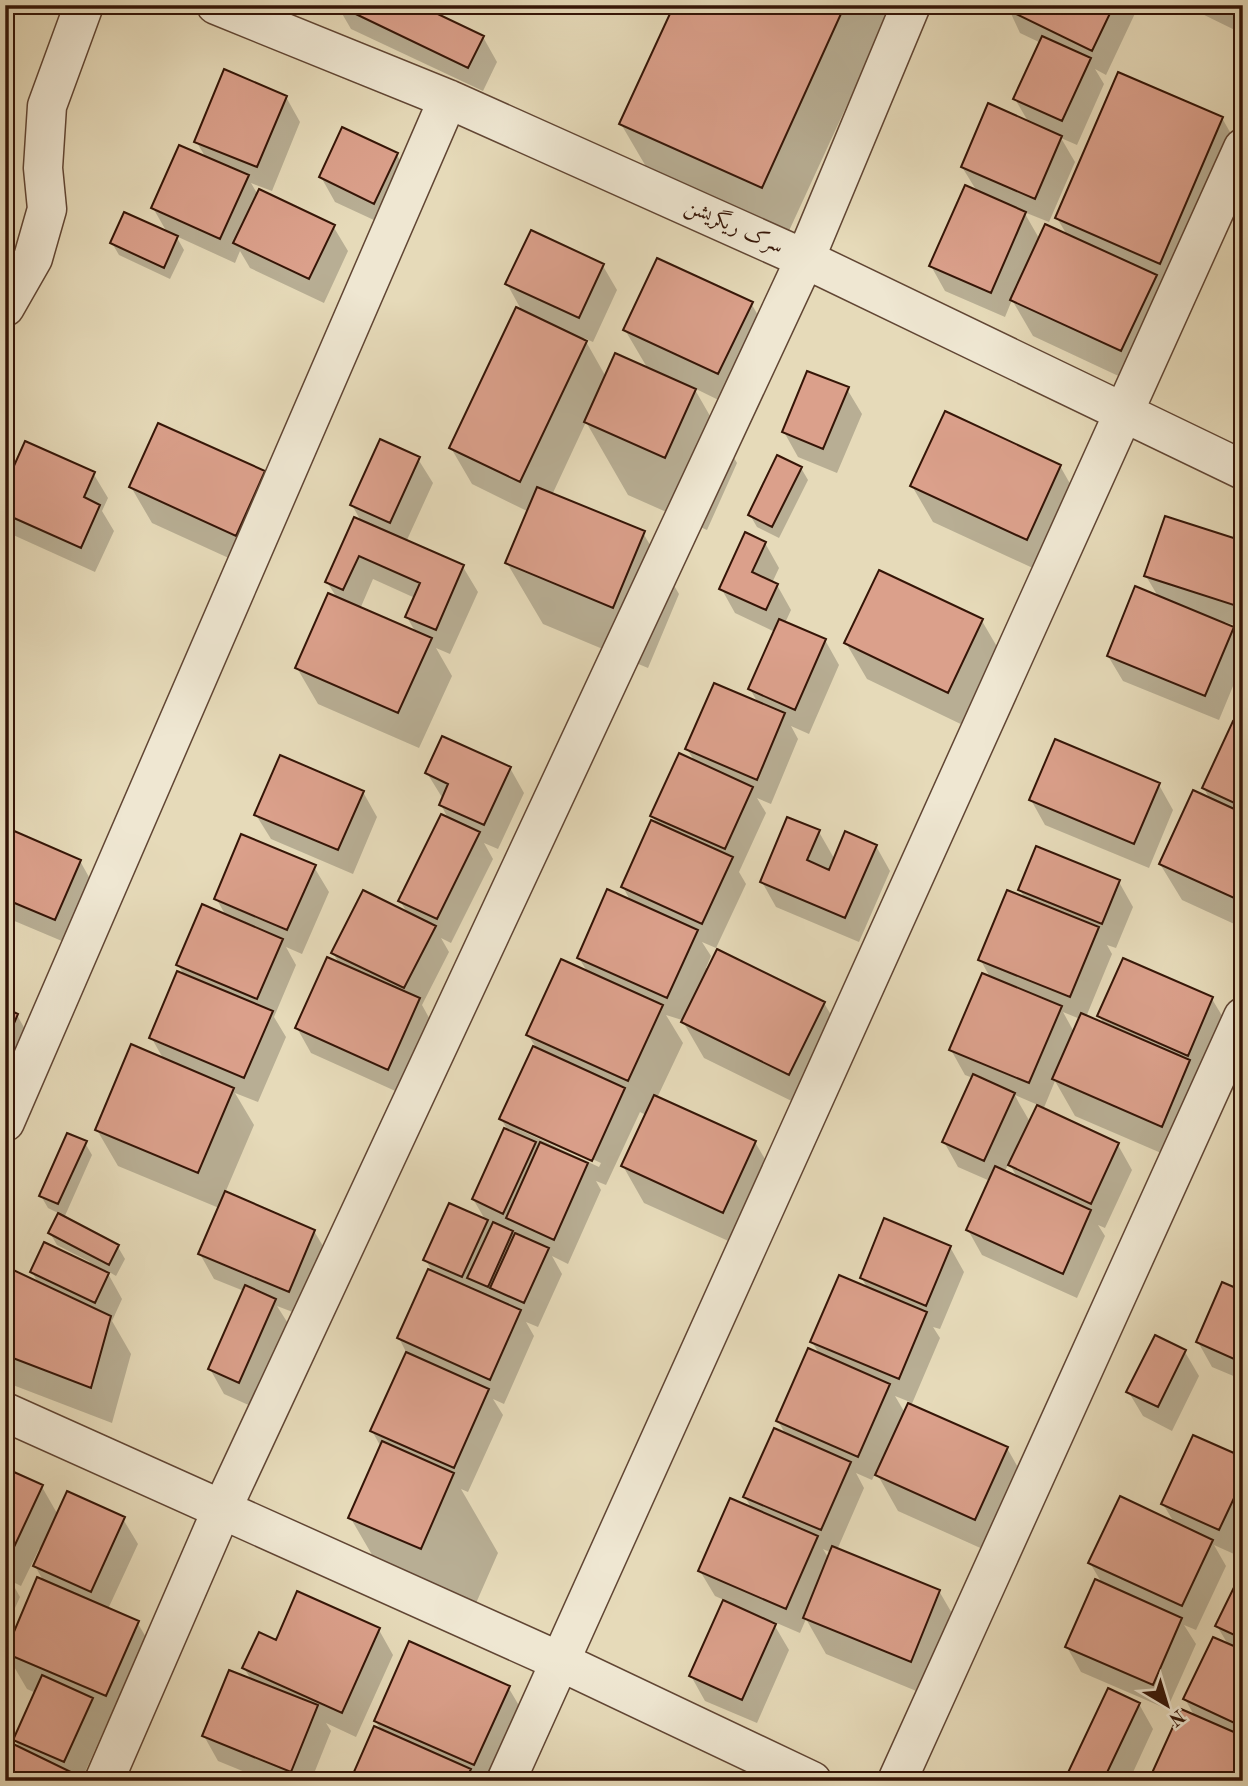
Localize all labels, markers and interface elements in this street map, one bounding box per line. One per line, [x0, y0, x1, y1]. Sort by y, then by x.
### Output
street label: سرک ریگریشن [681, 192, 788, 260]
north arrow [1132, 1670, 1202, 1740]
text: N [1164, 1704, 1188, 1729]

